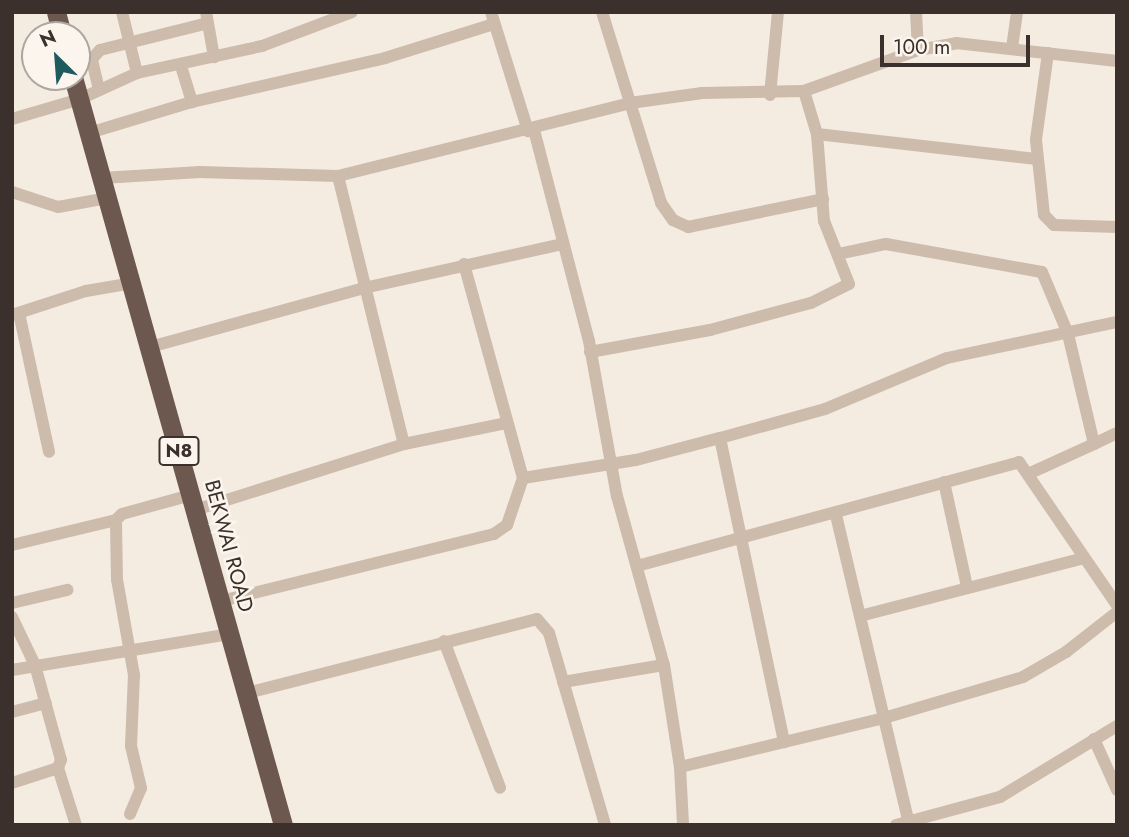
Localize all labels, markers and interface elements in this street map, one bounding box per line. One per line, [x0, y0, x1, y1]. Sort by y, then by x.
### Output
north arrow [21, 21, 91, 91]
scale bar [884, 21, 1034, 65]
text: N [35, 23, 60, 54]
text: 100 m [893, 32, 950, 62]
road number: N8 [158, 436, 200, 466]
street label: BEKWAI ROAD [199, 477, 259, 615]

